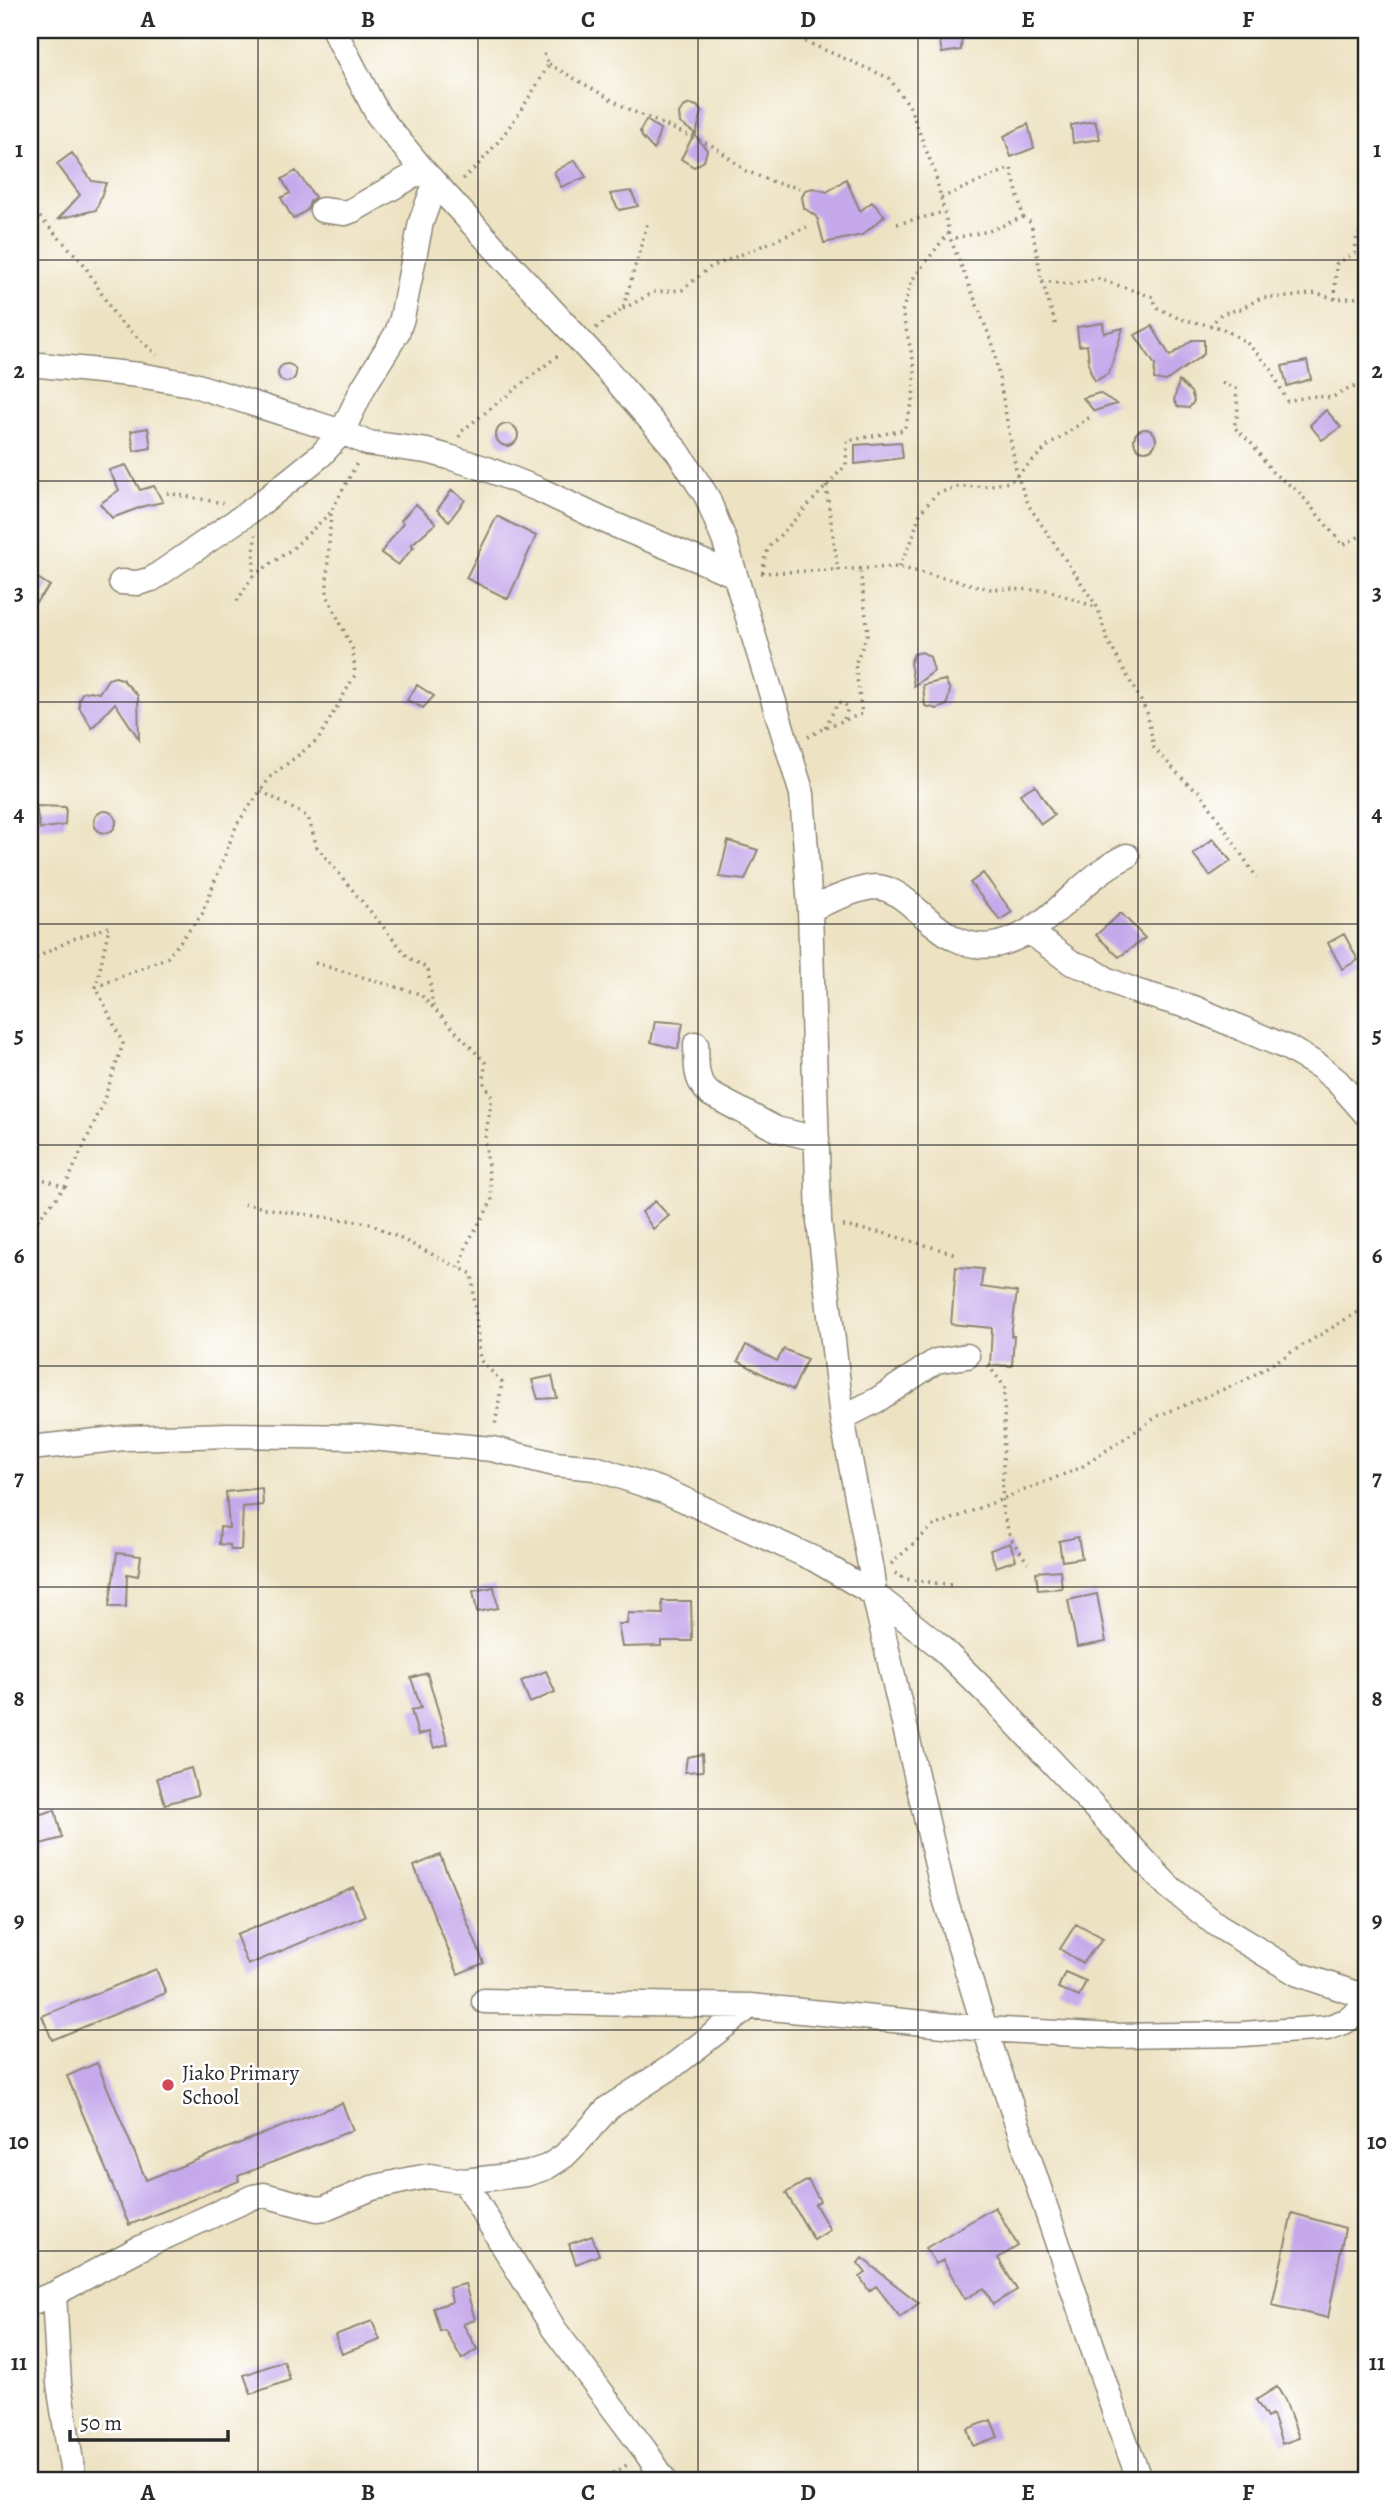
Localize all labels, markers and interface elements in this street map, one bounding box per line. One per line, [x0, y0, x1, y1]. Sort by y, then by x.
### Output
text: A [140, 4, 156, 35]
text: B [361, 4, 375, 35]
text: C [581, 4, 595, 35]
text: D [800, 4, 816, 35]
text: E [1021, 4, 1035, 35]
text: F [1242, 4, 1255, 35]
text: 1 [15, 134, 23, 165]
text: 1 [1373, 134, 1381, 165]
text: 2 [13, 355, 25, 386]
text: 2 [1371, 355, 1383, 386]
text: 3 [14, 577, 24, 608]
text: 3 [1372, 577, 1382, 608]
text: 4 [14, 798, 25, 829]
text: 4 [1372, 798, 1383, 829]
text: 5 [14, 1019, 24, 1050]
text: 5 [1372, 1019, 1382, 1050]
text: 6 [14, 1240, 25, 1271]
text: 6 [1372, 1240, 1383, 1271]
text: 7 [14, 1462, 24, 1493]
text: 7 [1372, 1462, 1382, 1493]
text: 8 [13, 1683, 25, 1714]
text: 8 [1371, 1683, 1383, 1714]
text: 9 [14, 1904, 24, 1935]
text: 9 [1372, 1904, 1382, 1935]
place label: Jiako Primary School [182, 2059, 300, 2111]
marker: Jiako Primary School [160, 2077, 176, 2093]
text: 10 [9, 2126, 29, 2157]
text: 10 [1367, 2126, 1387, 2157]
text: 11 [11, 2347, 27, 2378]
text: 11 [1369, 2347, 1385, 2378]
scale bar [70, 2399, 228, 2443]
text: 50 m [80, 2409, 122, 2437]
text: A [140, 2477, 156, 2508]
text: B [361, 2477, 375, 2508]
text: C [581, 2477, 595, 2508]
text: D [800, 2477, 816, 2508]
text: E [1021, 2477, 1035, 2508]
text: F [1242, 2477, 1255, 2508]

